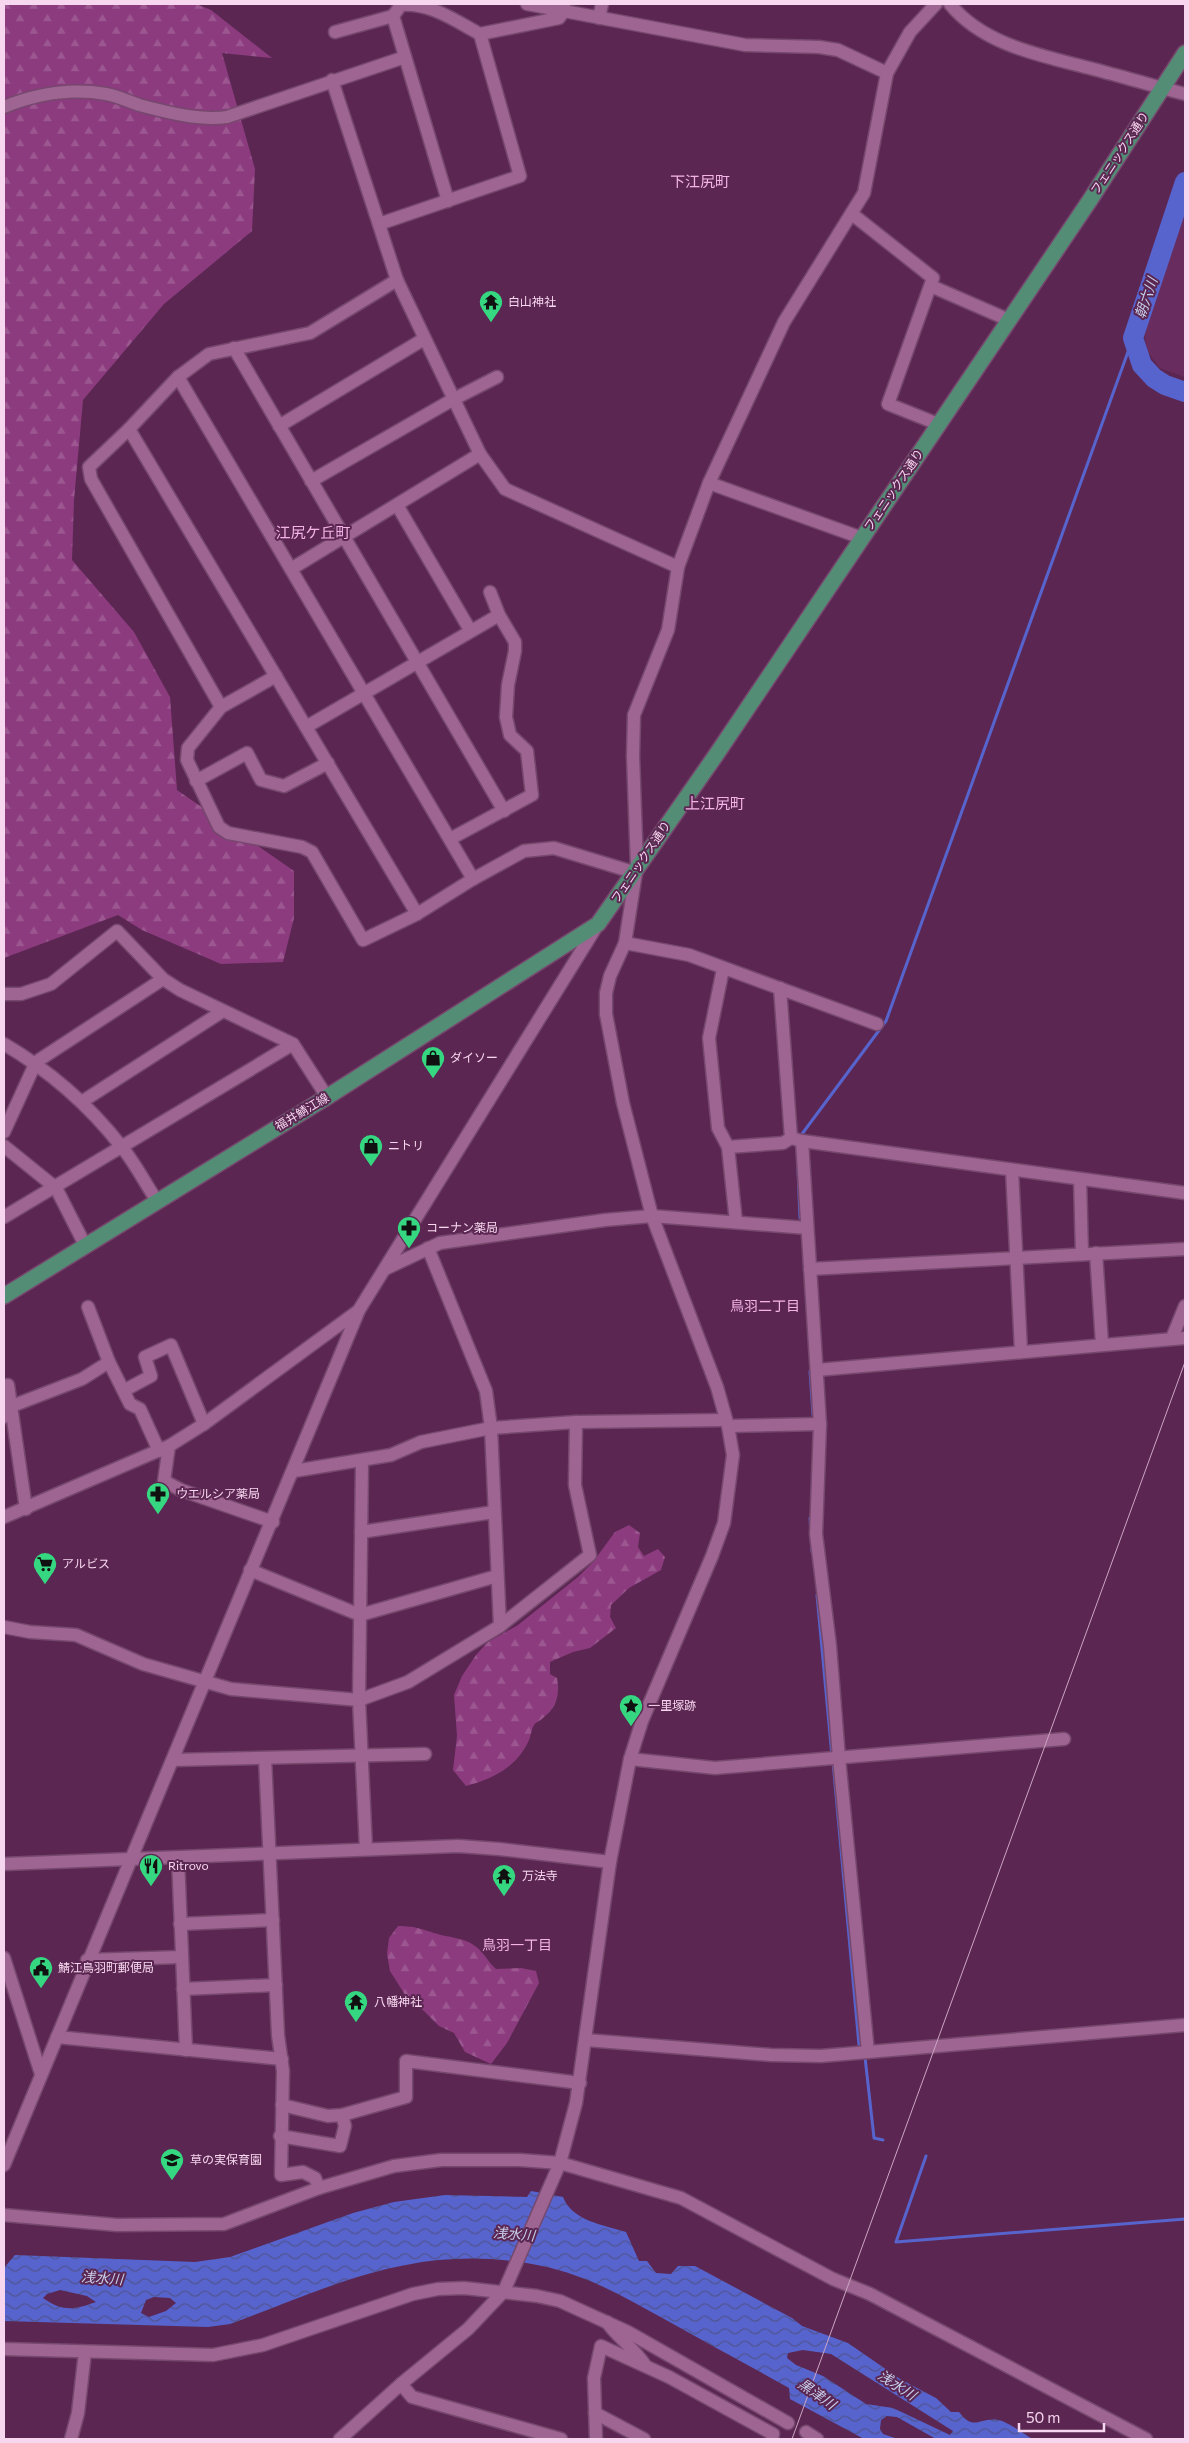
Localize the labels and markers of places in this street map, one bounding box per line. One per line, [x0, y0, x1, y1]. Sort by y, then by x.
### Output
temple icon: 白山神社 [478, 289, 504, 323]
place label: 白山神社 [508, 294, 556, 308]
shop icon: ダイソー [420, 1045, 446, 1079]
place label: ダイソー [450, 1050, 498, 1064]
shop icon: ニトリ [358, 1133, 384, 1167]
place label: ニトリ [388, 1138, 424, 1152]
pharmacy icon: コーナン薬局 [396, 1215, 422, 1249]
place label: コーナン薬局 [426, 1220, 498, 1234]
pharmacy icon: ウエルシア薬局 [145, 1481, 171, 1515]
place label: ウエルシア薬局 [176, 1486, 260, 1500]
supermarket icon: アルビス [32, 1551, 58, 1585]
place label: アルビス [62, 1556, 110, 1570]
place icon: 一里塚跡 [618, 1693, 644, 1727]
place label: 一里塚跡 [648, 1698, 696, 1712]
restaurant icon: Ritrovo [138, 1853, 164, 1887]
place label: Ritrovo [168, 1858, 209, 1872]
temple icon: 万法寺 [491, 1863, 517, 1897]
place label: 万法寺 [522, 1868, 558, 1882]
public building icon: 鯖江鳥羽町郵便局 [28, 1955, 54, 1989]
place label: 鯖江鳥羽町郵便局 [58, 1960, 154, 1974]
temple icon: 八幡神社 [343, 1989, 369, 2023]
place label: 八幡神社 [374, 1994, 422, 2008]
school or university icon: 草の実保育園 [159, 2147, 185, 2181]
place label: 草の実保育園 [190, 2152, 262, 2166]

